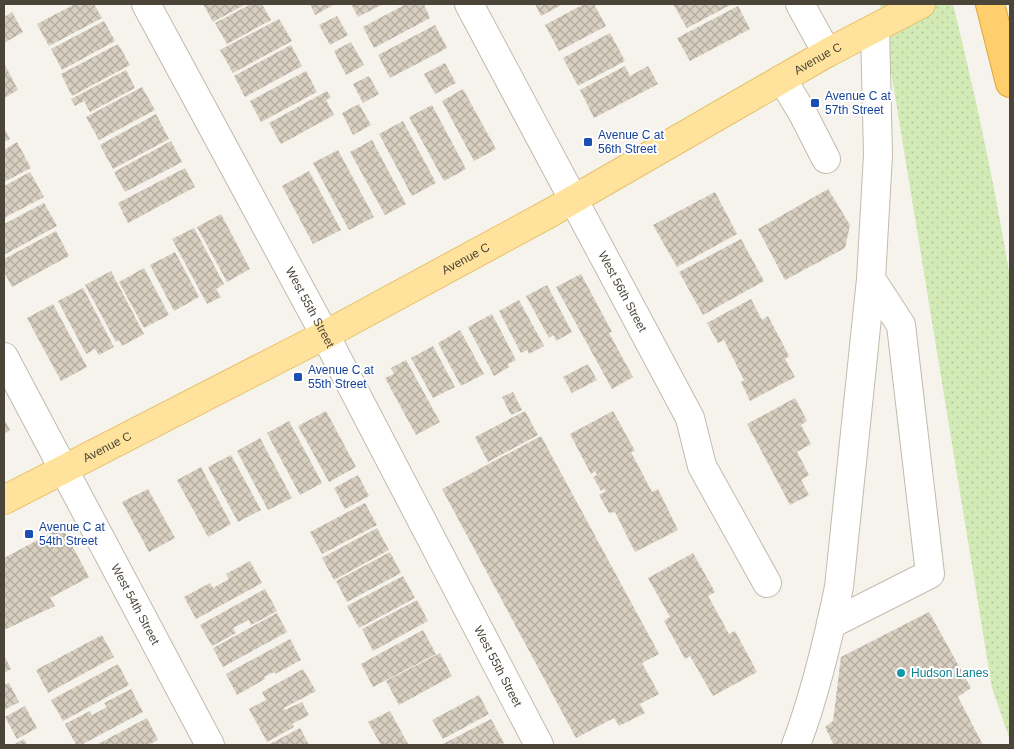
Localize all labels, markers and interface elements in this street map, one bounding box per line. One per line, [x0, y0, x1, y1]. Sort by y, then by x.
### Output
street label: Avenue C [791, 39, 844, 78]
place label: Avenue C at 57th Street [825, 89, 891, 117]
marker: Avenue C at 57th Street [809, 97, 821, 109]
place label: Avenue C at 56th Street [598, 128, 664, 156]
marker: Avenue C at 56th Street [582, 136, 594, 148]
street label: Avenue C [439, 240, 492, 277]
street label: West 56th Street [595, 249, 650, 335]
street label: West 55th Street [283, 265, 338, 351]
place label: Avenue C at 55th Street [308, 363, 374, 391]
marker: Avenue C at 55th Street [292, 371, 304, 383]
street label: Avenue C [81, 429, 134, 465]
place label: Avenue C at 54th Street [39, 520, 105, 548]
marker: Avenue C at 54th Street [23, 528, 35, 540]
street label: West 54th Street [108, 562, 163, 648]
street label: West 55th Street [471, 623, 525, 710]
place label: Hudson Lanes [911, 666, 988, 680]
marker: Hudson Lanes [895, 667, 907, 679]

